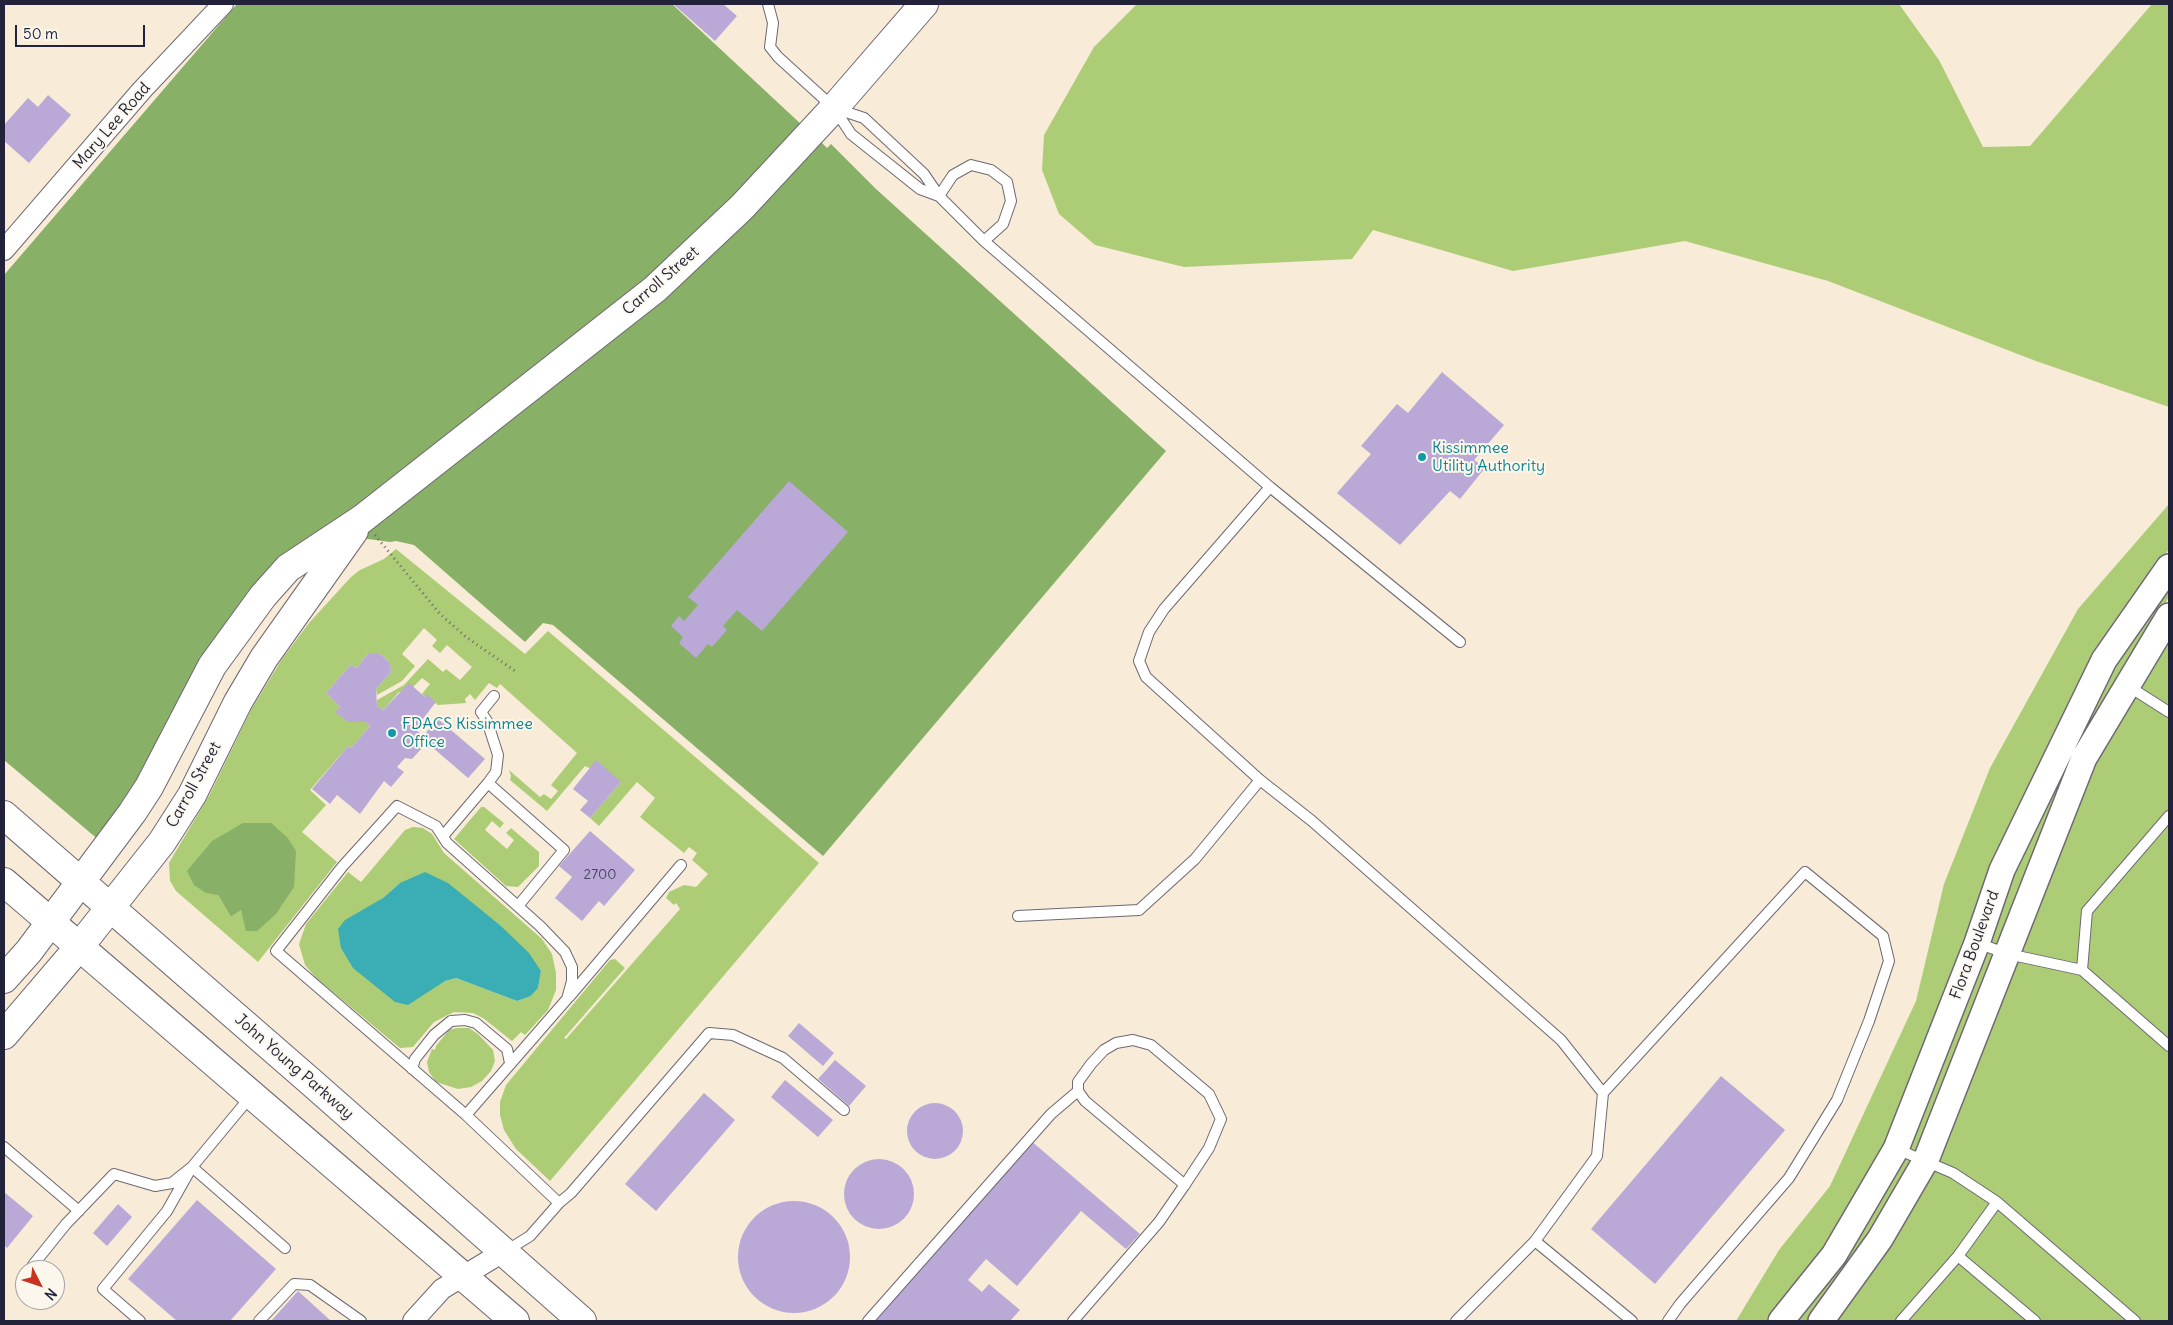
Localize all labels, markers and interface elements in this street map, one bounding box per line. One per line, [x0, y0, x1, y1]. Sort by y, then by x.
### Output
scale bar [18, 15, 148, 47]
text: 50 m [23, 24, 58, 43]
street label: Mary Lee Road [69, 79, 155, 173]
street label: Carroll Street [619, 243, 703, 319]
place label: Kissimmee Utility Authority [1432, 438, 1545, 476]
marker: Kissimmee Utility Authority [1416, 451, 1428, 463]
place label: FDACS Kissimmee Office [402, 714, 533, 752]
marker: FDACS Kissimmee Office [386, 727, 398, 739]
street label: Carroll Street [163, 739, 225, 831]
house number: 2700 [584, 867, 616, 883]
street label: Flora Boulevard [1946, 888, 2004, 1002]
street label: John Young Parkway [231, 1010, 357, 1124]
north arrow [15, 1260, 65, 1310]
text: N [41, 1285, 61, 1304]

